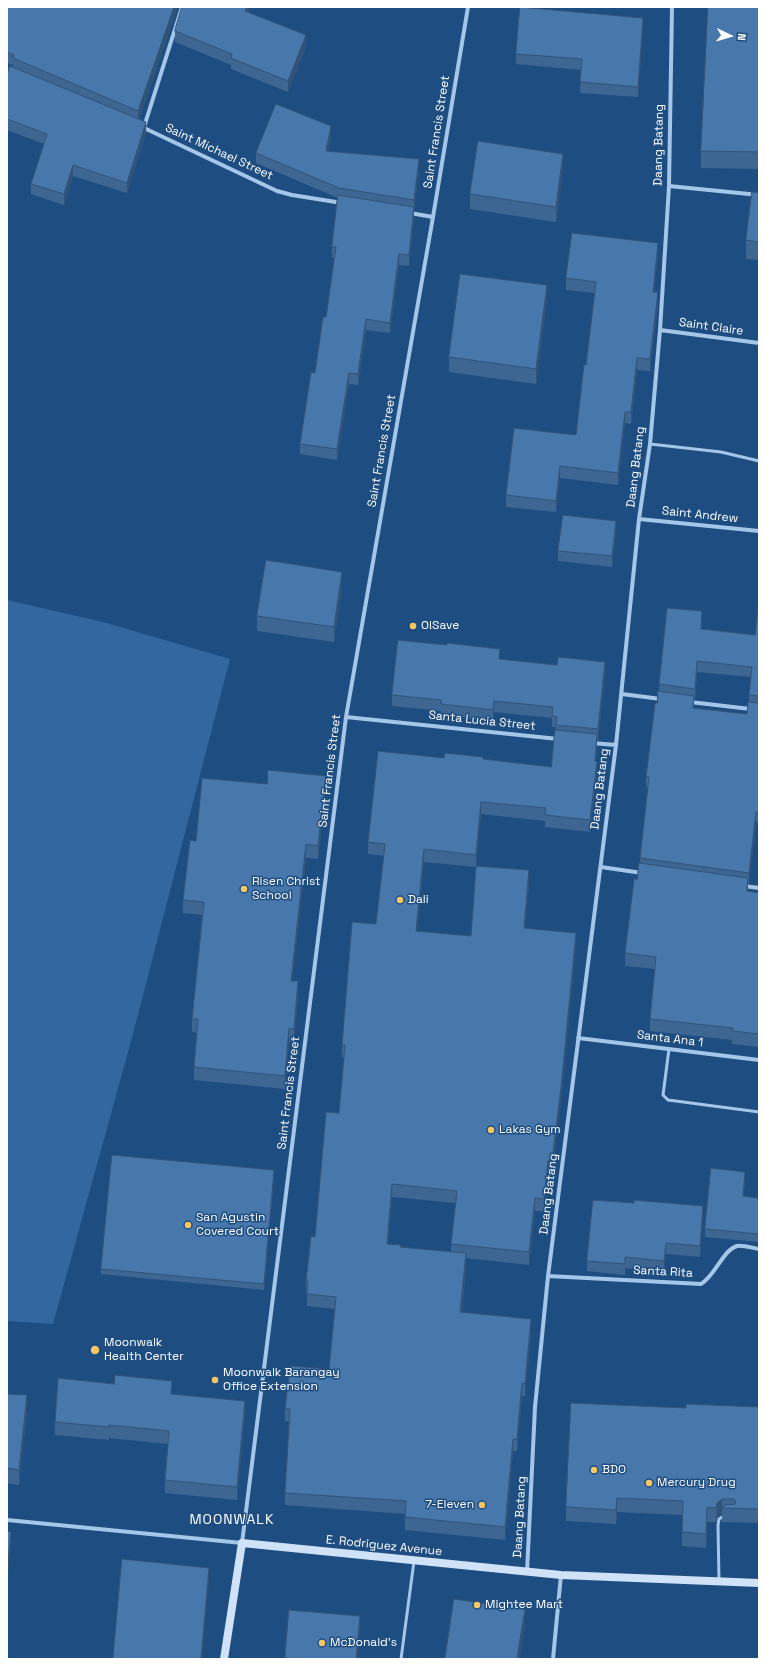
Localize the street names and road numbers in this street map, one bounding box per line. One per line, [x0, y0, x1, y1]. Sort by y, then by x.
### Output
street label: Saint Francis Street [421, 74, 453, 190]
street label: Daang Batang [651, 104, 667, 186]
street label: Saint Michael Street [163, 121, 275, 183]
street label: Saint Claire [678, 315, 744, 339]
street label: Saint Francis Street [365, 393, 399, 509]
street label: Daang Batang [624, 426, 648, 508]
street label: Saint Andrew [661, 504, 739, 526]
street label: Santa Lucia Street [428, 708, 536, 734]
street label: Saint Francis Street [316, 713, 344, 829]
street label: Daang Batang [588, 748, 612, 830]
street label: Santa Ana 1 [636, 1028, 704, 1050]
street label: Saint Francis Street [275, 1035, 303, 1151]
street label: Daang Batang [537, 1153, 561, 1235]
street label: Santa Rita [633, 1263, 693, 1281]
street label: Daang Batang [511, 1476, 529, 1558]
street label: E. Rodriguez Avenue [325, 1533, 443, 1559]

